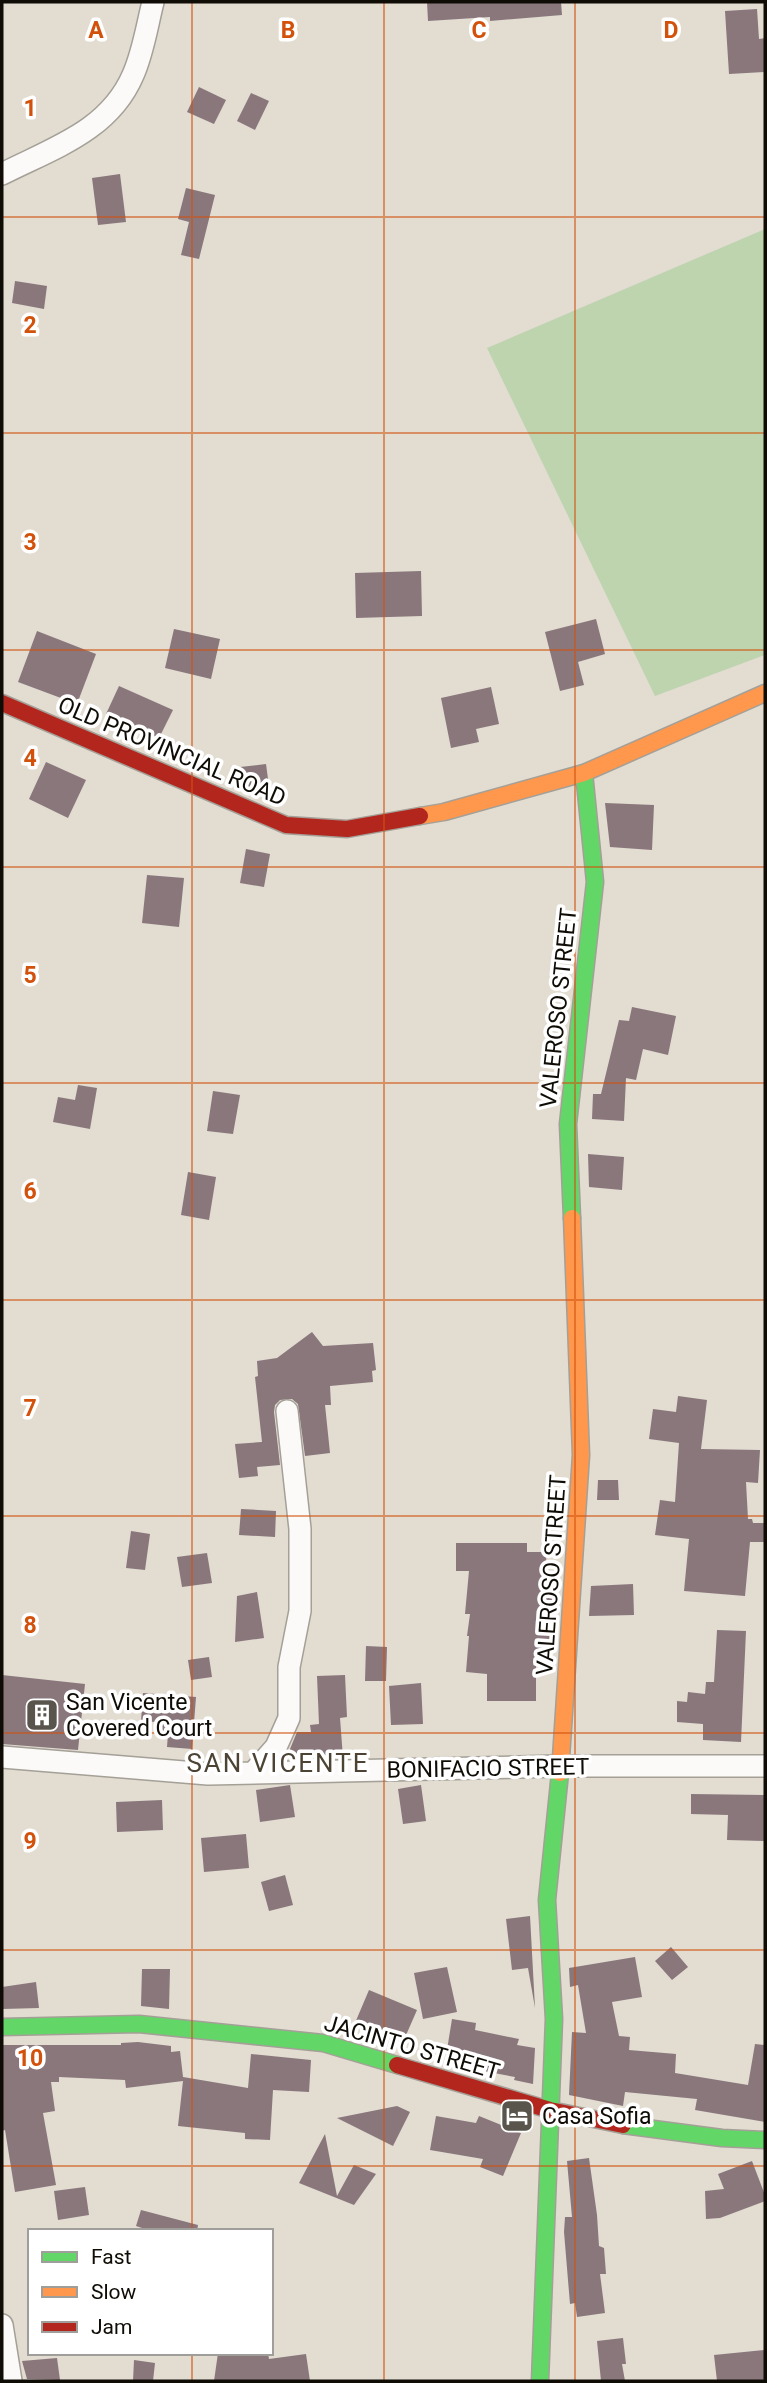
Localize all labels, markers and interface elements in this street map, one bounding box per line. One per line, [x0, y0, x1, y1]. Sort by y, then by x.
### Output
text: A [88, 17, 104, 44]
text: B [281, 17, 295, 44]
text: C [471, 17, 487, 44]
text: D [664, 17, 678, 44]
text: 1 [23, 95, 37, 122]
text: 2 [23, 312, 37, 339]
text: 3 [23, 529, 37, 556]
street label: OLD PROVINCIAL ROAD [54, 691, 290, 812]
text: 4 [23, 745, 37, 772]
street label: VALEROSO STREET [535, 906, 582, 1109]
text: 5 [23, 962, 37, 989]
text: 6 [23, 1178, 37, 1205]
text: 7 [23, 1395, 37, 1422]
street label: VALEROSO STREET [531, 1474, 572, 1676]
text: 8 [23, 1612, 37, 1639]
place label: San Vicente Covered Court [66, 1689, 212, 1742]
building icon: San Vicente Covered Court [23, 1696, 61, 1734]
district label: SAN VICENTE [186, 1748, 370, 1778]
street label: BONIFACIO STREET [386, 1753, 590, 1784]
text: 9 [23, 1828, 37, 1855]
street label: JACINTO STREET [321, 2010, 503, 2086]
text: 10 [17, 2045, 43, 2072]
hotel icon: Casa Sofia [498, 2097, 536, 2135]
place label: Casa Sofia [542, 2103, 652, 2130]
legend [28, 2229, 273, 2355]
text: Fast [91, 2245, 132, 2269]
text: Slow [91, 2280, 137, 2304]
text: Jam [91, 2315, 132, 2339]

